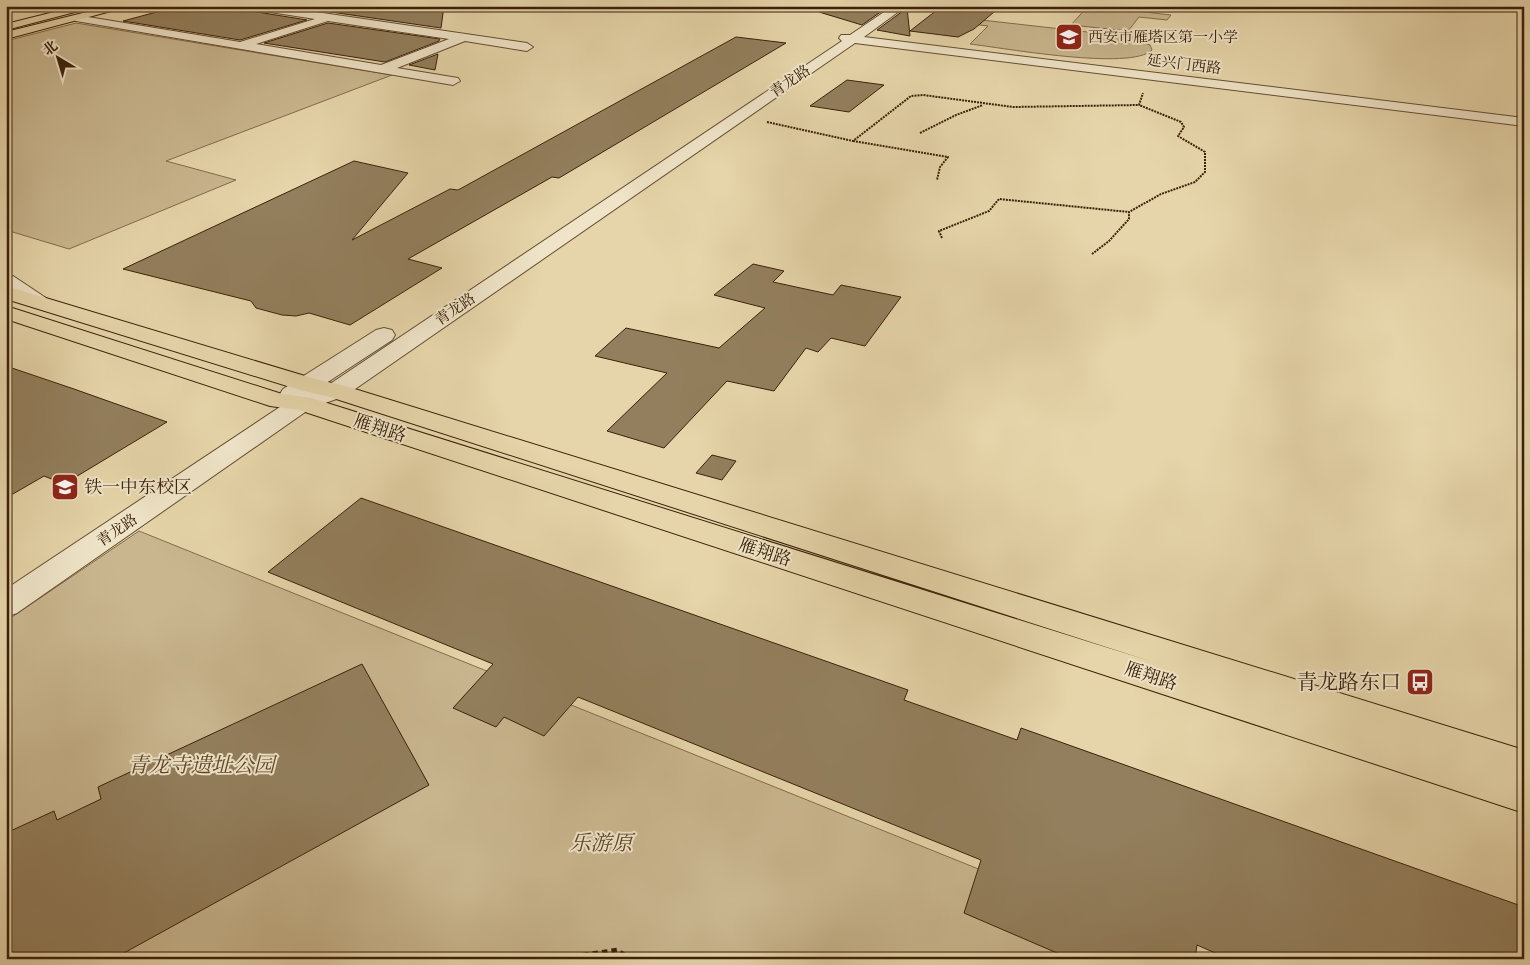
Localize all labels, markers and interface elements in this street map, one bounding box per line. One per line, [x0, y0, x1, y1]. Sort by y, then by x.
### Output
school or university icon: 西安市雁塔区第一小学 [1054, 22, 1084, 52]
place label: 西安市雁塔区第一小学 [1088, 28, 1238, 46]
north arrow [32, 32, 82, 82]
text: 北 [40, 37, 61, 59]
street label: 延兴门西路 [1146, 50, 1222, 78]
street label: 青龙路 [766, 61, 814, 101]
street label: 青龙路 [431, 289, 479, 329]
street label: 雁翔路 [351, 409, 409, 447]
school or university icon: 铁一中东校区 [50, 472, 80, 502]
place label: 铁一中东校区 [84, 476, 192, 498]
street label: 青龙路 [93, 510, 141, 550]
street label: 雁翔路 [736, 533, 794, 571]
street label: 雁翔路 [1122, 657, 1180, 695]
bus stop icon: 青龙路东口 [1405, 667, 1435, 697]
place label: 青龙路东口 [1296, 669, 1401, 695]
park label: 青龙寺遗址公园 [128, 752, 277, 778]
park label: 乐游原 [570, 830, 636, 856]

